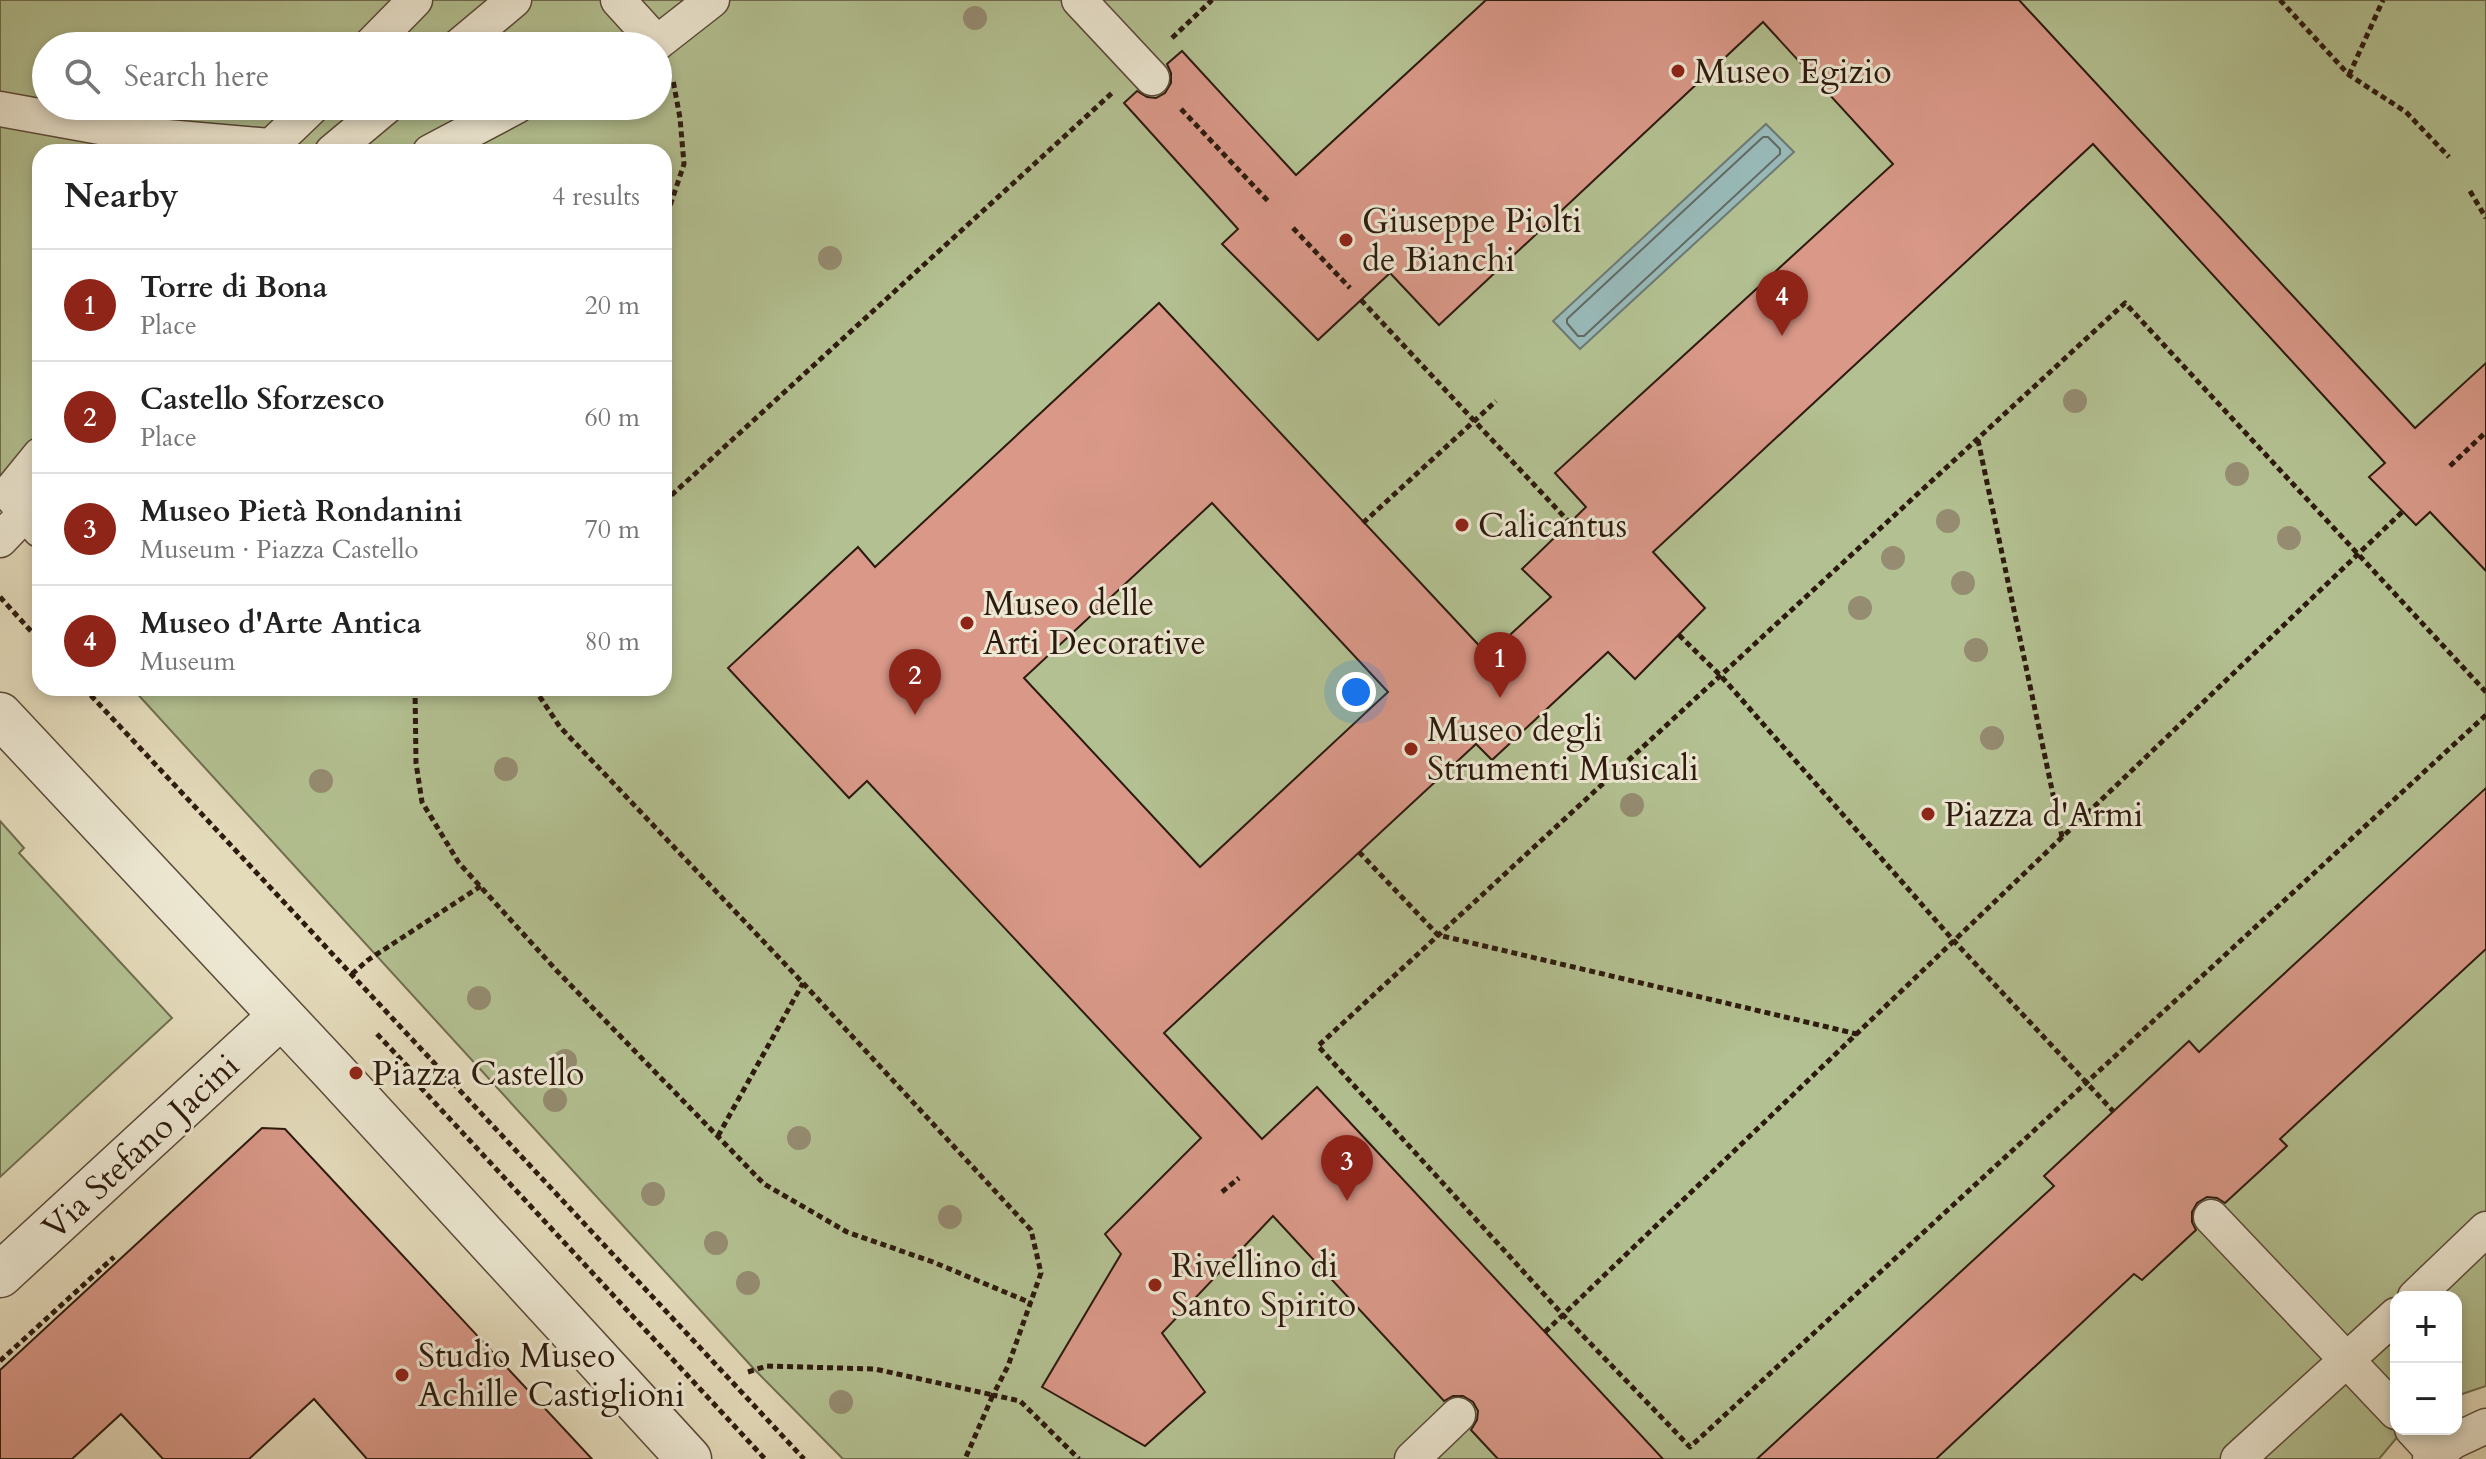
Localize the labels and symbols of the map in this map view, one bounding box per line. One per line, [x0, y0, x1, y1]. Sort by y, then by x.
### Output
place label: Museo Egizio [1694, 49, 1892, 95]
marker: Museo Egizio [1669, 62, 1687, 80]
place label: Giuseppe Piolti de Bianchi [1362, 198, 1582, 283]
marker: Giuseppe Piolti de Bianchi [1337, 231, 1355, 249]
pin: 4 [1756, 270, 1808, 336]
place label: Calicantus [1478, 503, 1627, 549]
marker: Calicantus [1453, 516, 1471, 534]
place label: Museo delle Arti Decorative [983, 581, 1206, 666]
marker: Museo delle Arti Decorative [958, 614, 976, 632]
pin: 1 [1474, 632, 1526, 698]
pin: 2 [889, 649, 941, 715]
your location [1336, 672, 1376, 712]
place label: Museo degli Strumenti Musicali [1427, 707, 1699, 792]
marker: Museo degli Strumenti Musicali [1402, 740, 1420, 758]
place label: Piazza d'Armi [1944, 792, 2143, 838]
marker: Piazza d'Armi [1919, 805, 1937, 823]
street label: Via Stefano Jacini [32, 1043, 249, 1250]
place label: Piazza Castello [372, 1051, 584, 1097]
marker: Piazza Castello [347, 1064, 365, 1082]
pin: 3 [1321, 1135, 1373, 1201]
place label: Rivellino di Santo Spirito [1171, 1243, 1356, 1328]
marker: Rivellino di Santo Spirito [1146, 1276, 1164, 1294]
place label: Studio Museo Achille Castiglioni [418, 1333, 685, 1418]
marker: Studio Museo Achille Castiglioni [393, 1366, 411, 1384]

